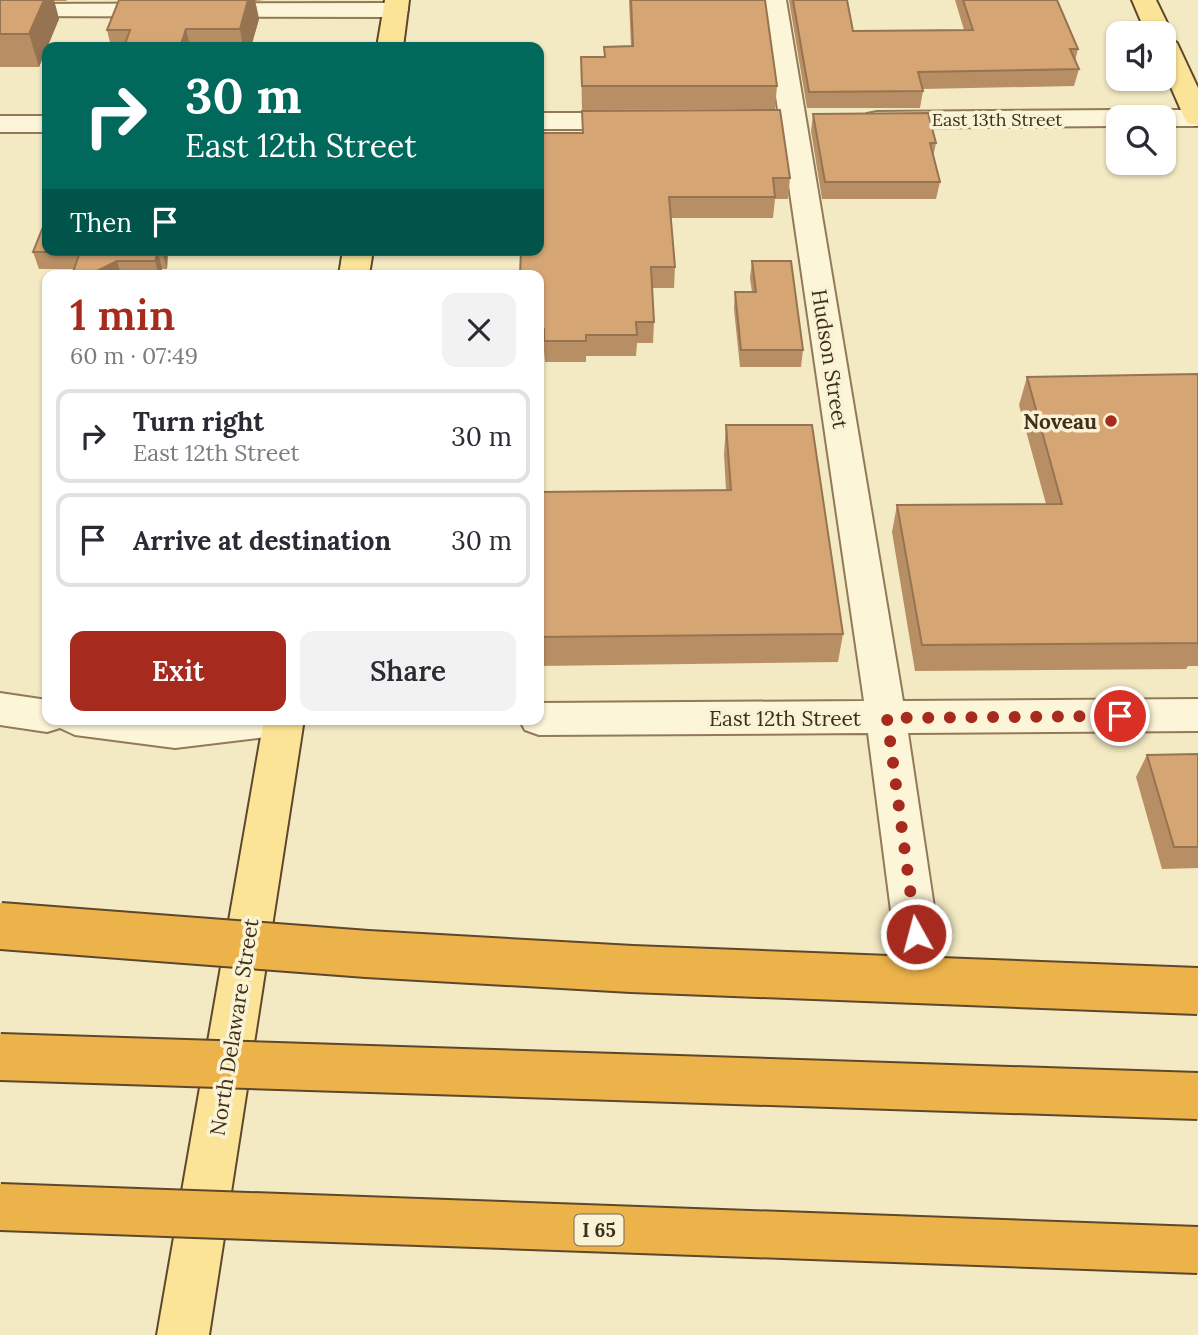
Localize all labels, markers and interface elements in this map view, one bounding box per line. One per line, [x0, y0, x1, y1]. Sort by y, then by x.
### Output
map controls [1106, 21, 1176, 175]
button: sound [1106, 21, 1176, 91]
text: 30 m [185, 64, 302, 126]
icon: right [70, 70, 161, 161]
button: search [1106, 105, 1176, 175]
street label: East 13th Street [932, 108, 1062, 131]
text: East 12th Street [185, 125, 417, 166]
icon: arrive [146, 203, 184, 241]
text: Then [70, 206, 132, 239]
street label: Hudson Street [806, 287, 854, 432]
text: 1 min [70, 288, 175, 342]
button: close [442, 293, 516, 367]
text: 60 m · 07:49 [70, 341, 198, 370]
text: Turn right [133, 405, 264, 438]
place label: Noveau [1023, 408, 1097, 435]
marker: Noveau [1103, 413, 1119, 429]
icon: right [74, 417, 112, 455]
text: 30 m [451, 420, 512, 453]
text: East 12th Street [133, 438, 299, 467]
icon: arrive [74, 521, 112, 559]
text: Arrive at destination [133, 524, 391, 557]
text: 30 m [451, 524, 512, 557]
button: Exit [70, 631, 286, 711]
button: Share [300, 631, 516, 711]
pin [1090, 686, 1150, 746]
icon: arrive [1101, 697, 1139, 735]
street label: East 12th Street [709, 705, 862, 732]
position arrow [879, 897, 953, 971]
street label: North Delaware Street [203, 916, 265, 1138]
road number: I 65 [574, 1214, 624, 1246]

